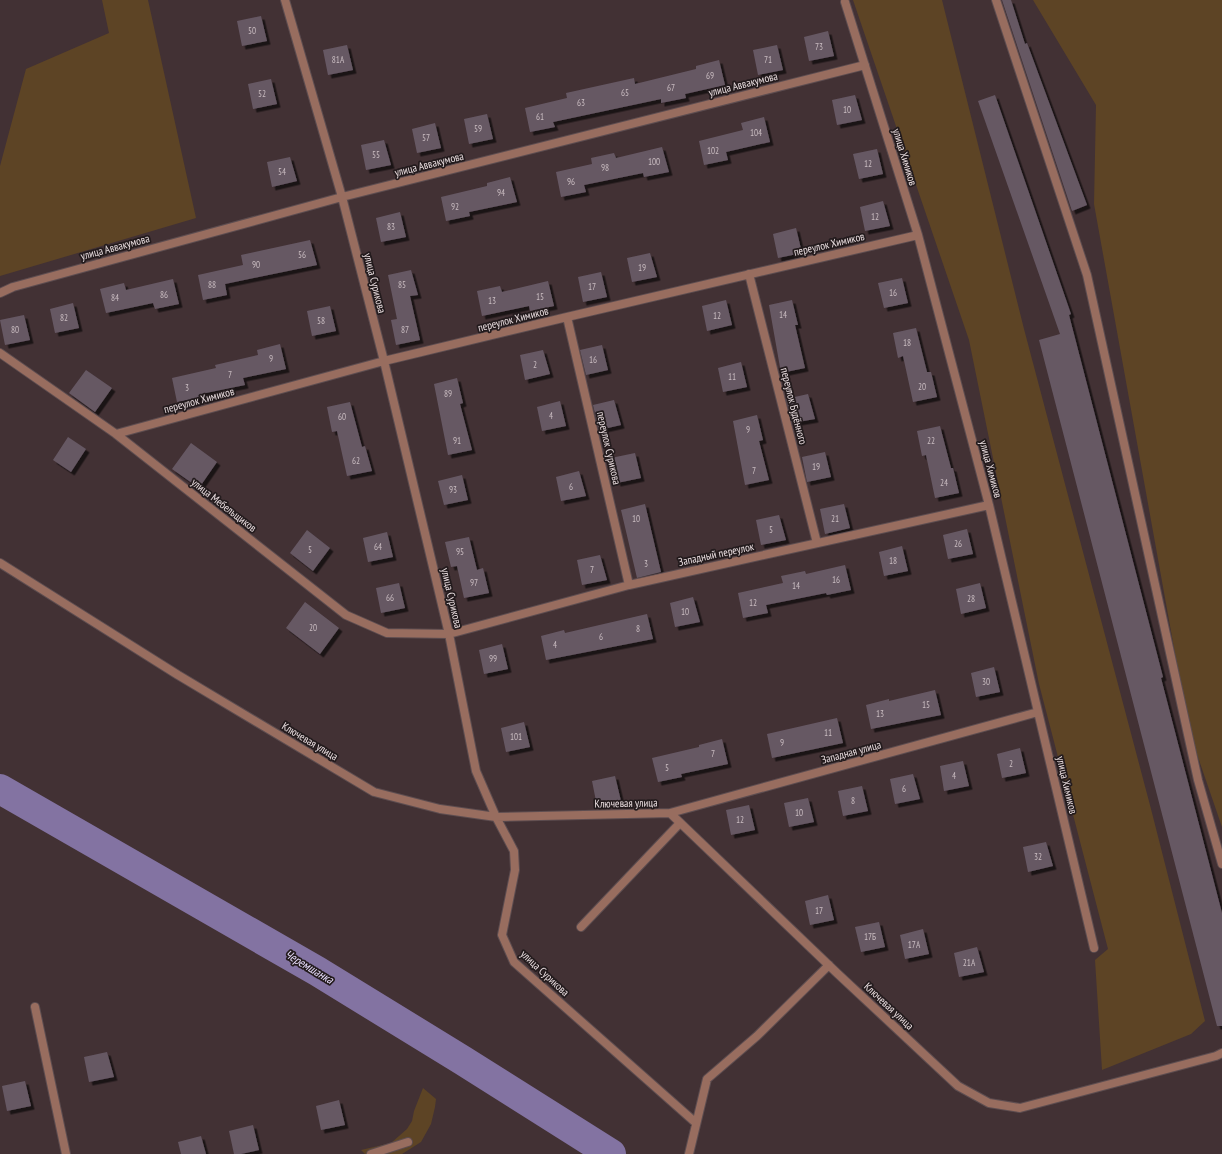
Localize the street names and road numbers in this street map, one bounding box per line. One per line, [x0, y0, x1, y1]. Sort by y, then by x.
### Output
street label: улица Аввакумова [707, 69, 779, 99]
street label: улица Химиков [890, 127, 920, 188]
street label: улица Аввакумова [393, 149, 465, 179]
street label: переулок Химиков [792, 229, 866, 259]
street label: улица Аввакумова [79, 231, 151, 263]
street label: улица Сурикова [361, 252, 389, 314]
street label: переулок Химиков [476, 303, 550, 335]
street label: переулок Будённого [778, 366, 810, 446]
street label: переулок Химиков [162, 384, 236, 416]
street label: переулок Сурикова [594, 410, 624, 486]
street label: улица Химиков [977, 439, 1006, 500]
street label: улица Мебельщиков [189, 475, 260, 535]
street label: Западный переулок [677, 539, 756, 569]
street label: улица Сурикова [438, 567, 466, 629]
street label: Ключевая улица [279, 719, 341, 763]
street label: Западная улица [820, 737, 882, 767]
street label: улица Химиков [1054, 755, 1081, 816]
street label: Ключевая улица [594, 795, 658, 811]
street label: улица Сурикова [518, 947, 572, 999]
street label: Ключевая улица [861, 979, 917, 1033]

